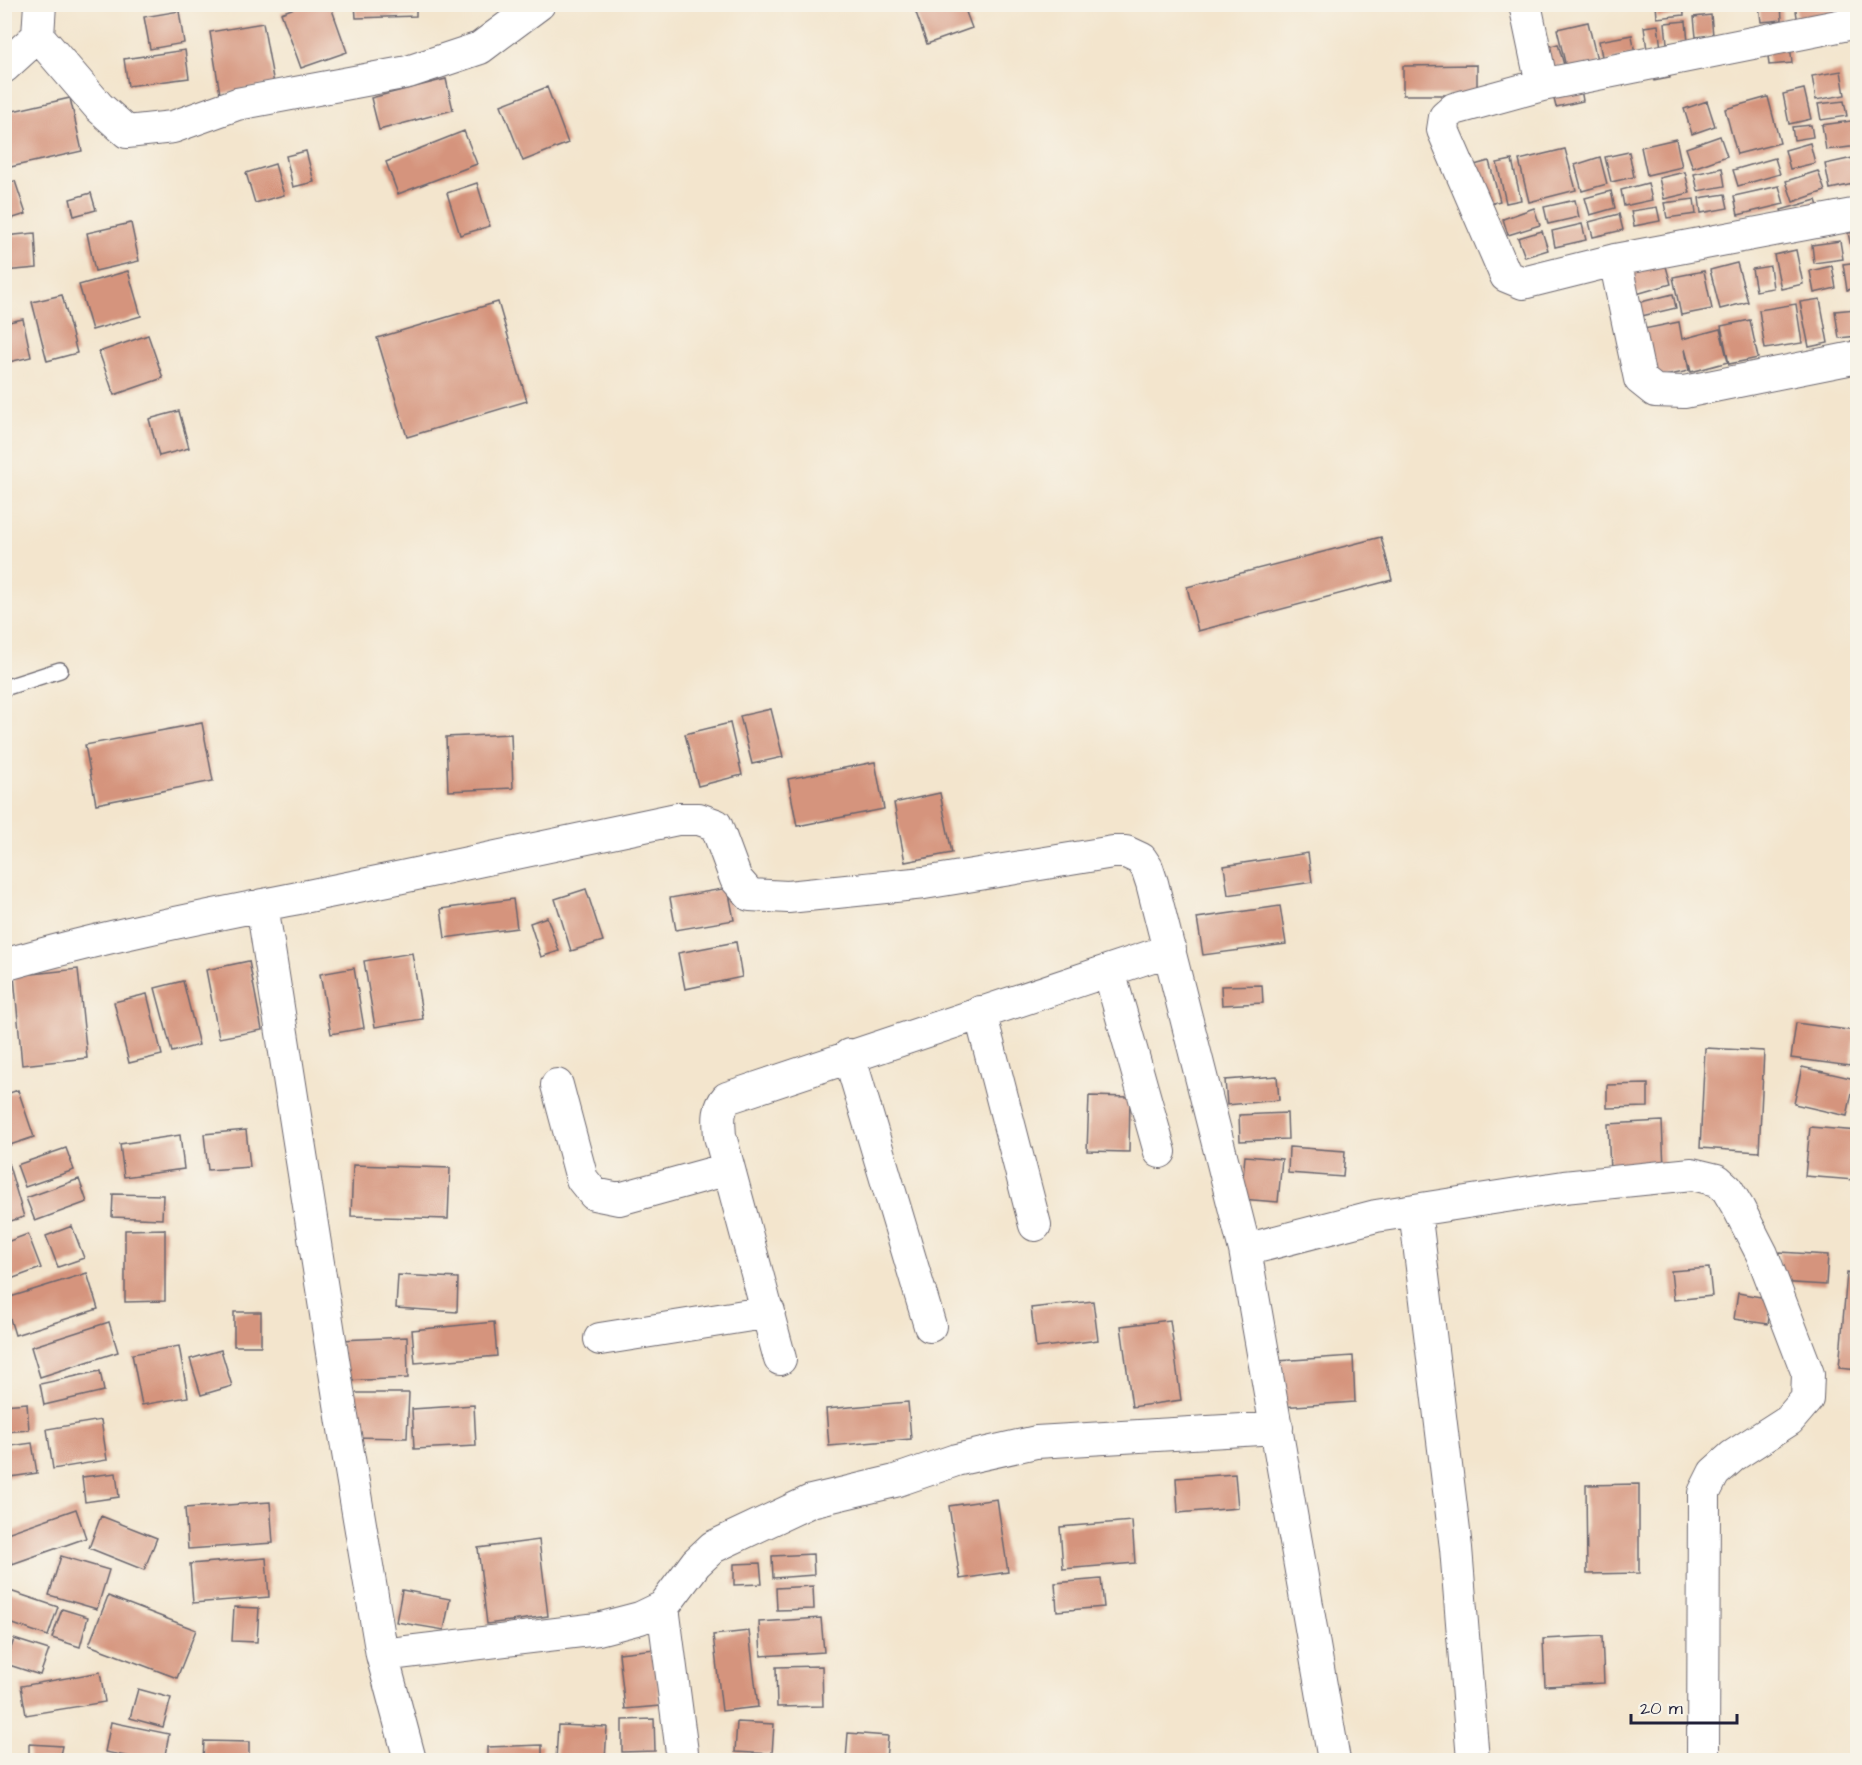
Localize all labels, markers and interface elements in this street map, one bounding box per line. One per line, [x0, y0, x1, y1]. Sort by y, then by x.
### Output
scale bar [1631, 1687, 1738, 1725]
text: 20 m [1640, 1696, 1683, 1721]

